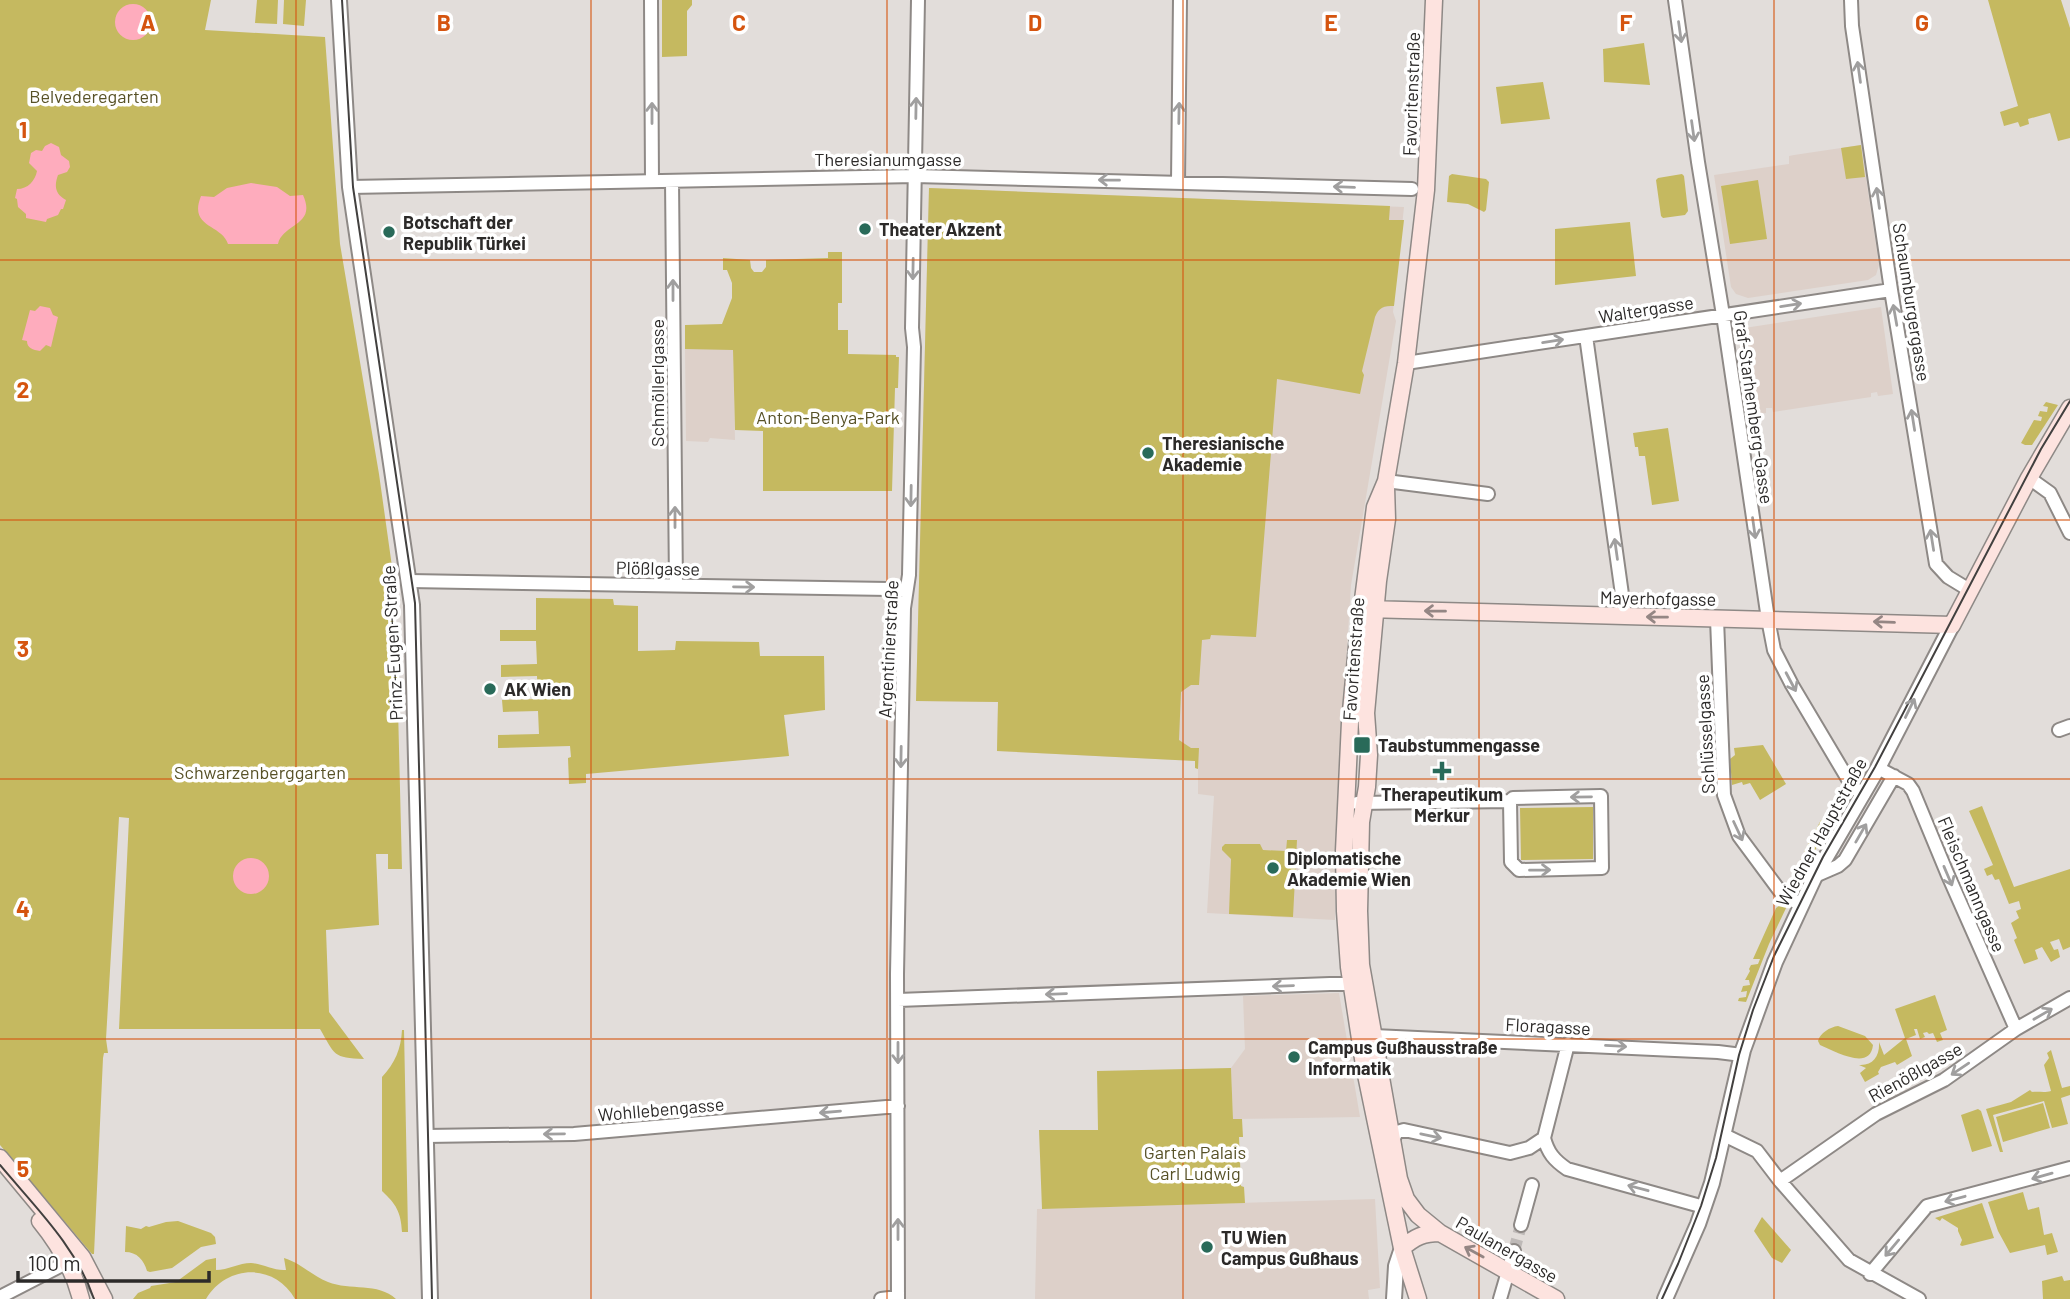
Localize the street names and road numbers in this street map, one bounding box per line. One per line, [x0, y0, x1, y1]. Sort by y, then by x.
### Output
street label: Favoritenstraße [1398, 32, 1424, 156]
street label: Theresianumgasse [814, 148, 962, 170]
street label: Schaumburgergasse [1889, 221, 1935, 383]
street label: Waltergasse [1597, 291, 1695, 327]
street label: Graf-Starhemberg-Gasse [1730, 309, 1778, 505]
street label: Schmöllerlgasse [646, 319, 668, 447]
street label: Plößlgasse [616, 556, 700, 580]
street label: Prinz-Eugen-Straße [377, 565, 407, 721]
street label: Argentinierstraße [873, 579, 903, 719]
street label: Mayerhofgasse [1600, 586, 1716, 610]
street label: Favoritenstraße [1338, 596, 1368, 722]
street label: Schlüsselgasse [1691, 674, 1719, 794]
street label: Wiedner Hauptstraße [1771, 754, 1871, 910]
street label: Fleischmanngasse [1934, 813, 2010, 955]
street label: Floragasse [1505, 1013, 1591, 1039]
street label: Rienößlgasse [1864, 1037, 1966, 1107]
street label: Wohllebengasse [597, 1093, 725, 1125]
street label: Paulanergasse [1452, 1211, 1562, 1287]

